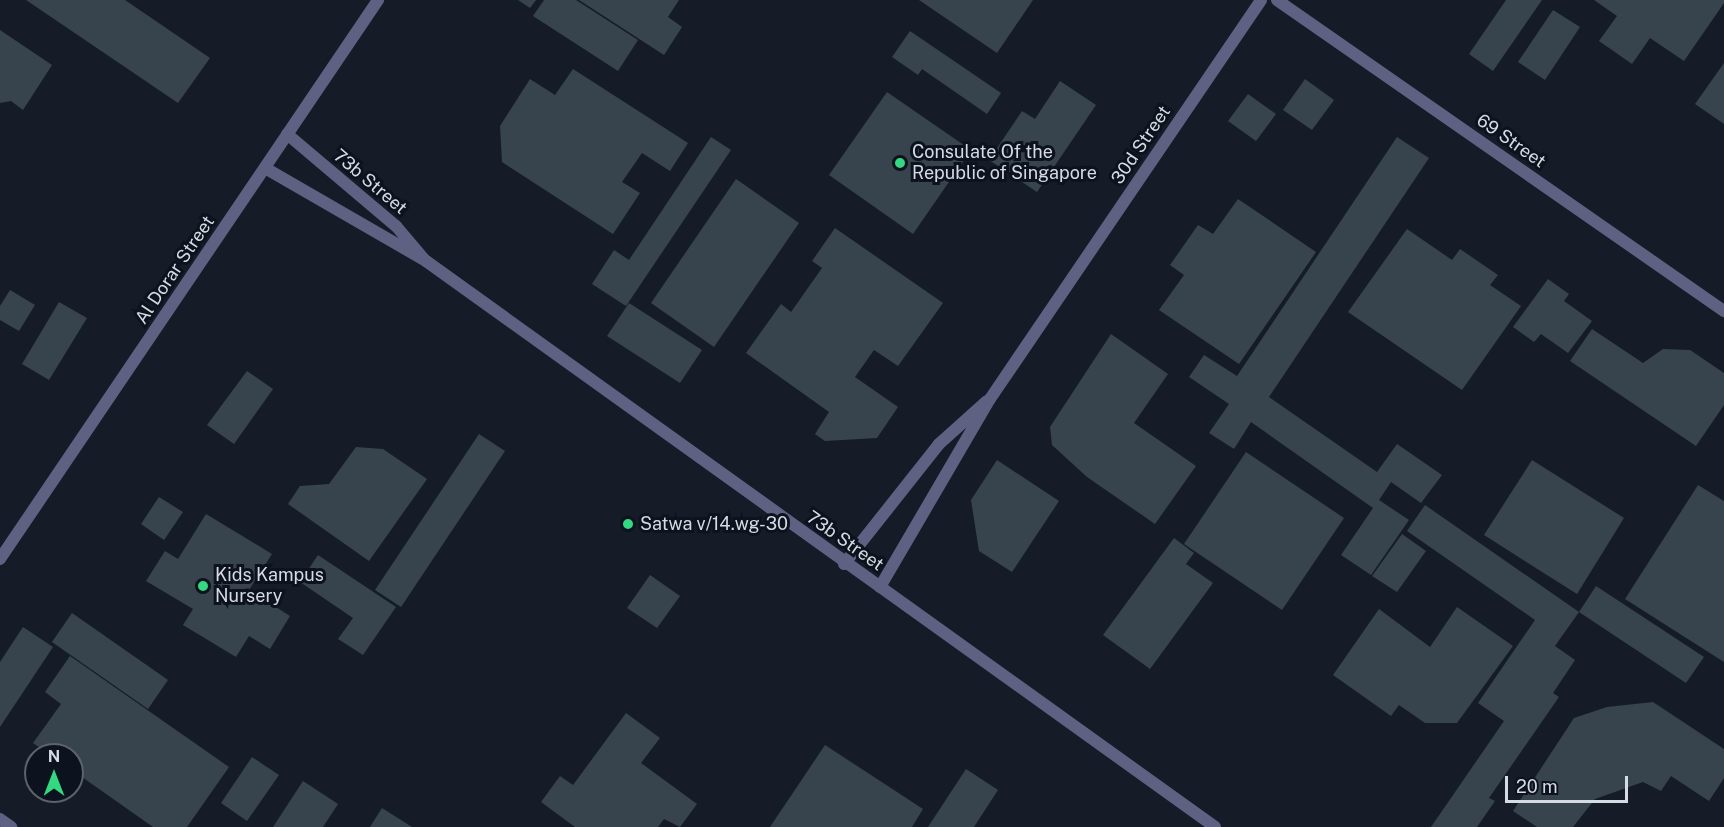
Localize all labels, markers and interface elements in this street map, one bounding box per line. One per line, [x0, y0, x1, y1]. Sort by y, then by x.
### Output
street label: 30d Street [1107, 102, 1175, 188]
street label: 69 Street [1472, 109, 1550, 173]
place label: Consulate Of the Republic of Singapore [912, 142, 1097, 184]
street label: 73b Street [329, 145, 411, 219]
marker: Consulate Of the Republic of Singapore [893, 156, 907, 170]
street label: Al Dorar Street [131, 212, 219, 328]
street label: 73b Street [802, 506, 888, 576]
place label: Satwa v/14.wg-30 [640, 513, 788, 535]
marker: Satwa v/14.wg-30 [621, 517, 635, 531]
place label: Kids Kampus Nursery [215, 565, 324, 608]
marker: Kids Kampus Nursery [196, 579, 210, 593]
north arrow [24, 743, 84, 803]
text: N [48, 747, 60, 766]
scale bar [1508, 764, 1631, 802]
text: 20 m [1516, 776, 1558, 797]

